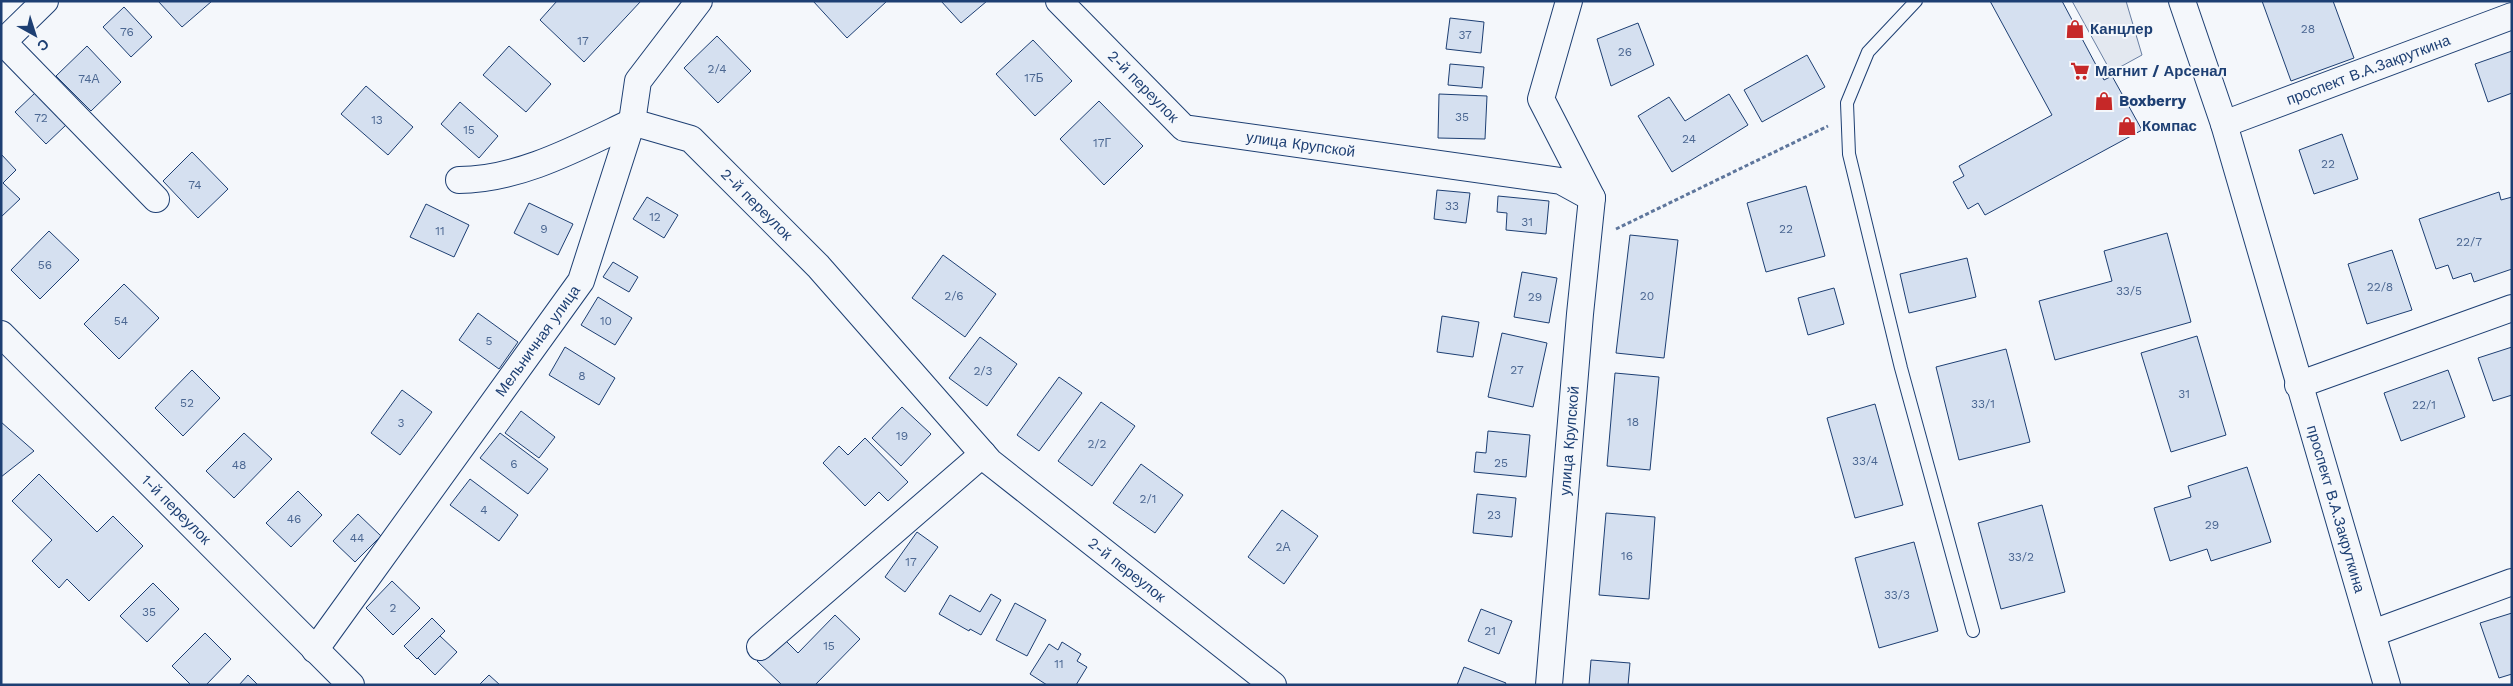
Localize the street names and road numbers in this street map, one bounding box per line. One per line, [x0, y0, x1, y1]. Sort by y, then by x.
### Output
street label: проспект В.А.Закруткина [2284, 31, 2453, 109]
street label: 2-й переулок [1104, 47, 1183, 127]
street label: улица Крупской [1245, 128, 1356, 161]
street label: 2-й переулок [717, 165, 796, 244]
street label: Мельничная улица [492, 281, 584, 400]
street label: улица Крупской [1556, 385, 1583, 496]
street label: проспект В.А.Закруткина [2303, 423, 2369, 596]
street label: 1-й переулок [138, 471, 215, 549]
street label: 2-й переулок [1084, 534, 1170, 606]

